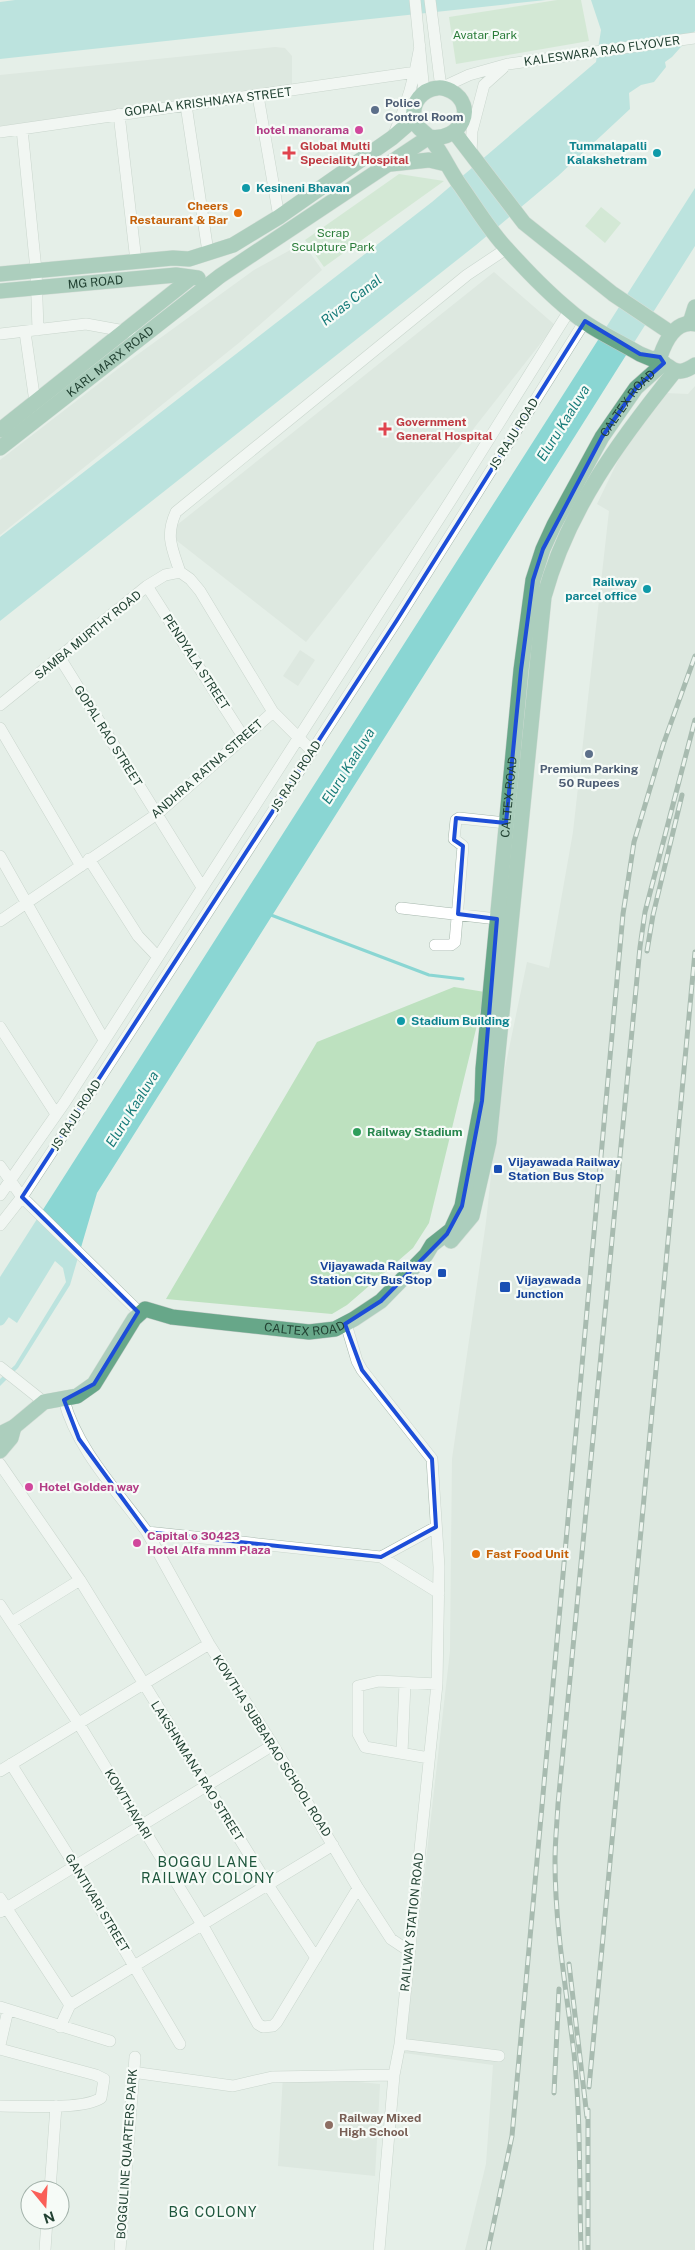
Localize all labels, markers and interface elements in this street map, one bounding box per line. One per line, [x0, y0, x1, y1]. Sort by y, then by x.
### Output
park label: Avatar Park [453, 28, 518, 42]
street label: KALESWARA RAO FLYOVER [523, 33, 681, 69]
street label: GOPALA KRISHNAYA STREET [124, 85, 292, 119]
place label: Police Control Room [385, 96, 464, 124]
marker: Police Control Room [369, 104, 381, 116]
place label: hotel manorama [256, 123, 349, 137]
marker: hotel manorama [353, 124, 365, 136]
place label: Global Multi Speciality Hospital [300, 139, 409, 167]
place label: Tummalapalli Kalakshetram [567, 139, 647, 167]
marker: Global Multi Speciality Hospital [282, 146, 296, 160]
marker: Tummalapalli Kalakshetram [651, 147, 663, 159]
place label: Kesineni Bhavan [256, 181, 350, 195]
marker: Kesineni Bhavan [240, 182, 252, 194]
place label: Cheers Restaurant & Bar [129, 199, 228, 227]
marker: Cheers Restaurant & Bar [232, 207, 244, 219]
park label: Scrap Sculpture Park [291, 226, 375, 254]
water label: Rivas Canal [317, 271, 385, 329]
street label: MG ROAD [67, 273, 124, 292]
street label: KARL MARX ROAD [64, 323, 157, 400]
street label: CALTEX ROAD [597, 367, 658, 440]
water label: Eluru Kaaluva [533, 382, 593, 464]
street label: JS RAJU ROAD [486, 396, 542, 472]
place label: Government General Hospital [396, 415, 493, 443]
marker: Government General Hospital [378, 422, 392, 436]
place label: Railway parcel office [565, 575, 637, 603]
marker: Railway parcel office [641, 583, 653, 595]
street label: SAMBA MURTHY ROAD [32, 588, 144, 682]
street label: PENDYALA STREET [160, 612, 232, 712]
street label: GOPAL RAO STREET [71, 683, 145, 789]
street label: ANDHRA RATNA STREET [148, 717, 266, 821]
water label: Eluru Kaaluva [318, 725, 378, 807]
street label: JS RAJU ROAD [268, 738, 324, 814]
marker: Premium Parking 50 Rupees [583, 748, 595, 760]
street label: CALTEX ROAD [498, 756, 520, 838]
place label: Premium Parking 50 Rupees [540, 762, 639, 790]
place label: Stadium Building [411, 1014, 510, 1028]
marker: Stadium Building [395, 1015, 407, 1027]
water label: Eluru Kaaluva [102, 1068, 162, 1150]
street label: JS RAJU ROAD [48, 1077, 104, 1153]
place label: Railway Stadium [367, 1125, 463, 1139]
marker: Railway Stadium [351, 1126, 363, 1138]
place label: Vijayawada Railway Station Bus Stop [508, 1155, 620, 1183]
marker: Vijayawada Railway Station Bus Stop [492, 1163, 504, 1175]
place label: Vijayawada Railway Station City Bus Stop [310, 1259, 432, 1287]
marker: Vijayawada Railway Station City Bus Stop [436, 1267, 448, 1279]
place label: Vijayawada Junction [516, 1273, 581, 1301]
marker: Vijayawada Junction [498, 1280, 512, 1294]
street label: CALTEX ROAD [263, 1318, 348, 1339]
place label: Hotel Golden way [39, 1480, 140, 1494]
marker: Hotel Golden way [23, 1481, 35, 1493]
place label: Capital o 30423 Hotel Alfa mnm Plaza [147, 1529, 271, 1557]
marker: Capital o 30423 Hotel Alfa mnm Plaza [131, 1537, 143, 1549]
place label: Fast Food Unit [486, 1547, 569, 1561]
marker: Fast Food Unit [470, 1548, 482, 1560]
street label: KOWTHA SUBBARAO SCHOOL ROAD [210, 1653, 334, 1839]
street label: LAKSHNMANA RAO STREET [148, 1698, 246, 1844]
street label: KOWTHAVARI [102, 1767, 154, 1841]
street label: GANTIVARI STREET [62, 1851, 132, 1955]
street label: RAILWAY STATION ROAD [398, 1852, 426, 1992]
district label: BOGGU LANE RAILWAY COLONY [141, 1854, 275, 1886]
street label: BOGGULINE QUARTERS PARK [114, 2068, 140, 2240]
place label: Railway Mixed High School [339, 2111, 421, 2139]
marker: Railway Mixed High School [323, 2119, 335, 2131]
north arrow [20, 2180, 70, 2230]
district label: BG COLONY [168, 2204, 258, 2220]
text: N [41, 2208, 57, 2227]

